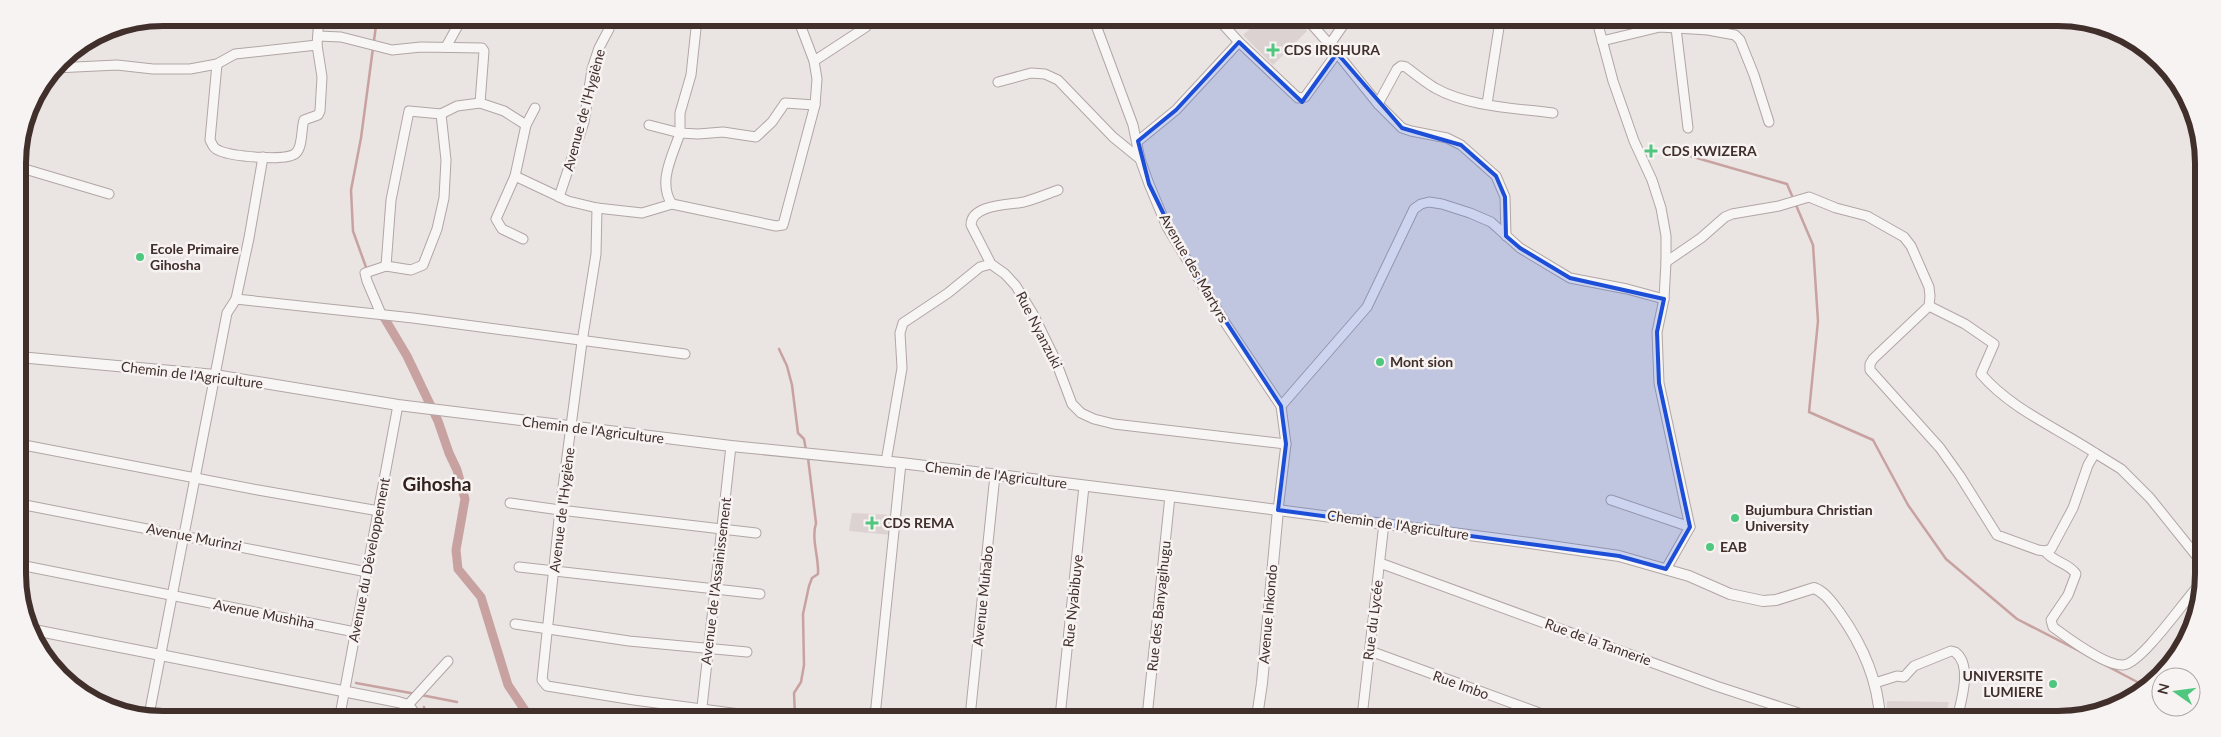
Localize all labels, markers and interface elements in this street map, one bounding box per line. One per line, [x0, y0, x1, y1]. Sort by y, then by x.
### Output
place label: CDS IRISHURA [1284, 41, 1380, 58]
marker: CDS IRISHURA [1266, 43, 1280, 57]
street label: Avenue de l'Hygiène [559, 47, 608, 173]
place label: CDS KWIZERA [1662, 142, 1757, 159]
marker: CDS KWIZERA [1644, 144, 1658, 158]
street label: Avenue des Martyrs [1156, 210, 1233, 325]
place label: Ecole Primaire Gihosha [150, 240, 240, 273]
marker: Ecole Primaire Gihosha [134, 251, 146, 263]
street label: Rue Nyanzuki [1013, 288, 1066, 371]
place label: Mont sion [1390, 353, 1453, 370]
marker: Mont sion [1374, 356, 1386, 368]
street label: Chemin de l'Agriculture [120, 357, 264, 392]
street label: Chemin de l'Agriculture [521, 412, 665, 447]
street label: Avenue de l'Hygiène [545, 447, 578, 573]
street label: Chemin de l'Agriculture [924, 457, 1068, 492]
district label: Gihosha [403, 472, 471, 495]
street label: Avenue du Développement [344, 476, 393, 644]
street label: Avenue de l'Assainissement [697, 496, 734, 666]
place label: Bujumbura Christian University [1745, 501, 1873, 534]
street label: Chemin de l'Agriculture [1326, 506, 1470, 543]
marker: Bujumbura Christian University [1729, 512, 1741, 524]
place label: CDS REMA [883, 514, 954, 531]
marker: CDS REMA [865, 516, 879, 530]
street label: Avenue Murinzi [145, 519, 243, 554]
place label: EAB [1720, 538, 1747, 555]
street label: Rue des Banyagihugu [1143, 540, 1174, 672]
marker: EAB [1704, 541, 1716, 553]
street label: Avenue Muhabo [969, 545, 996, 647]
street label: Rue Nyabibuye [1059, 554, 1086, 648]
street label: Avenue Inkondo [1255, 563, 1280, 664]
street label: Rue du Lycée [1359, 579, 1386, 661]
street label: Avenue Mushiha [212, 595, 316, 632]
street label: Rue de la Tannerie [1543, 614, 1654, 669]
street label: Rue Imbo [1431, 667, 1492, 703]
place label: UNIVERSITE LUMIERE [1963, 667, 2043, 700]
north arrow [2151, 667, 2201, 717]
marker: UNIVERSITE LUMIERE [2047, 678, 2059, 690]
text: N [2153, 681, 2172, 696]

